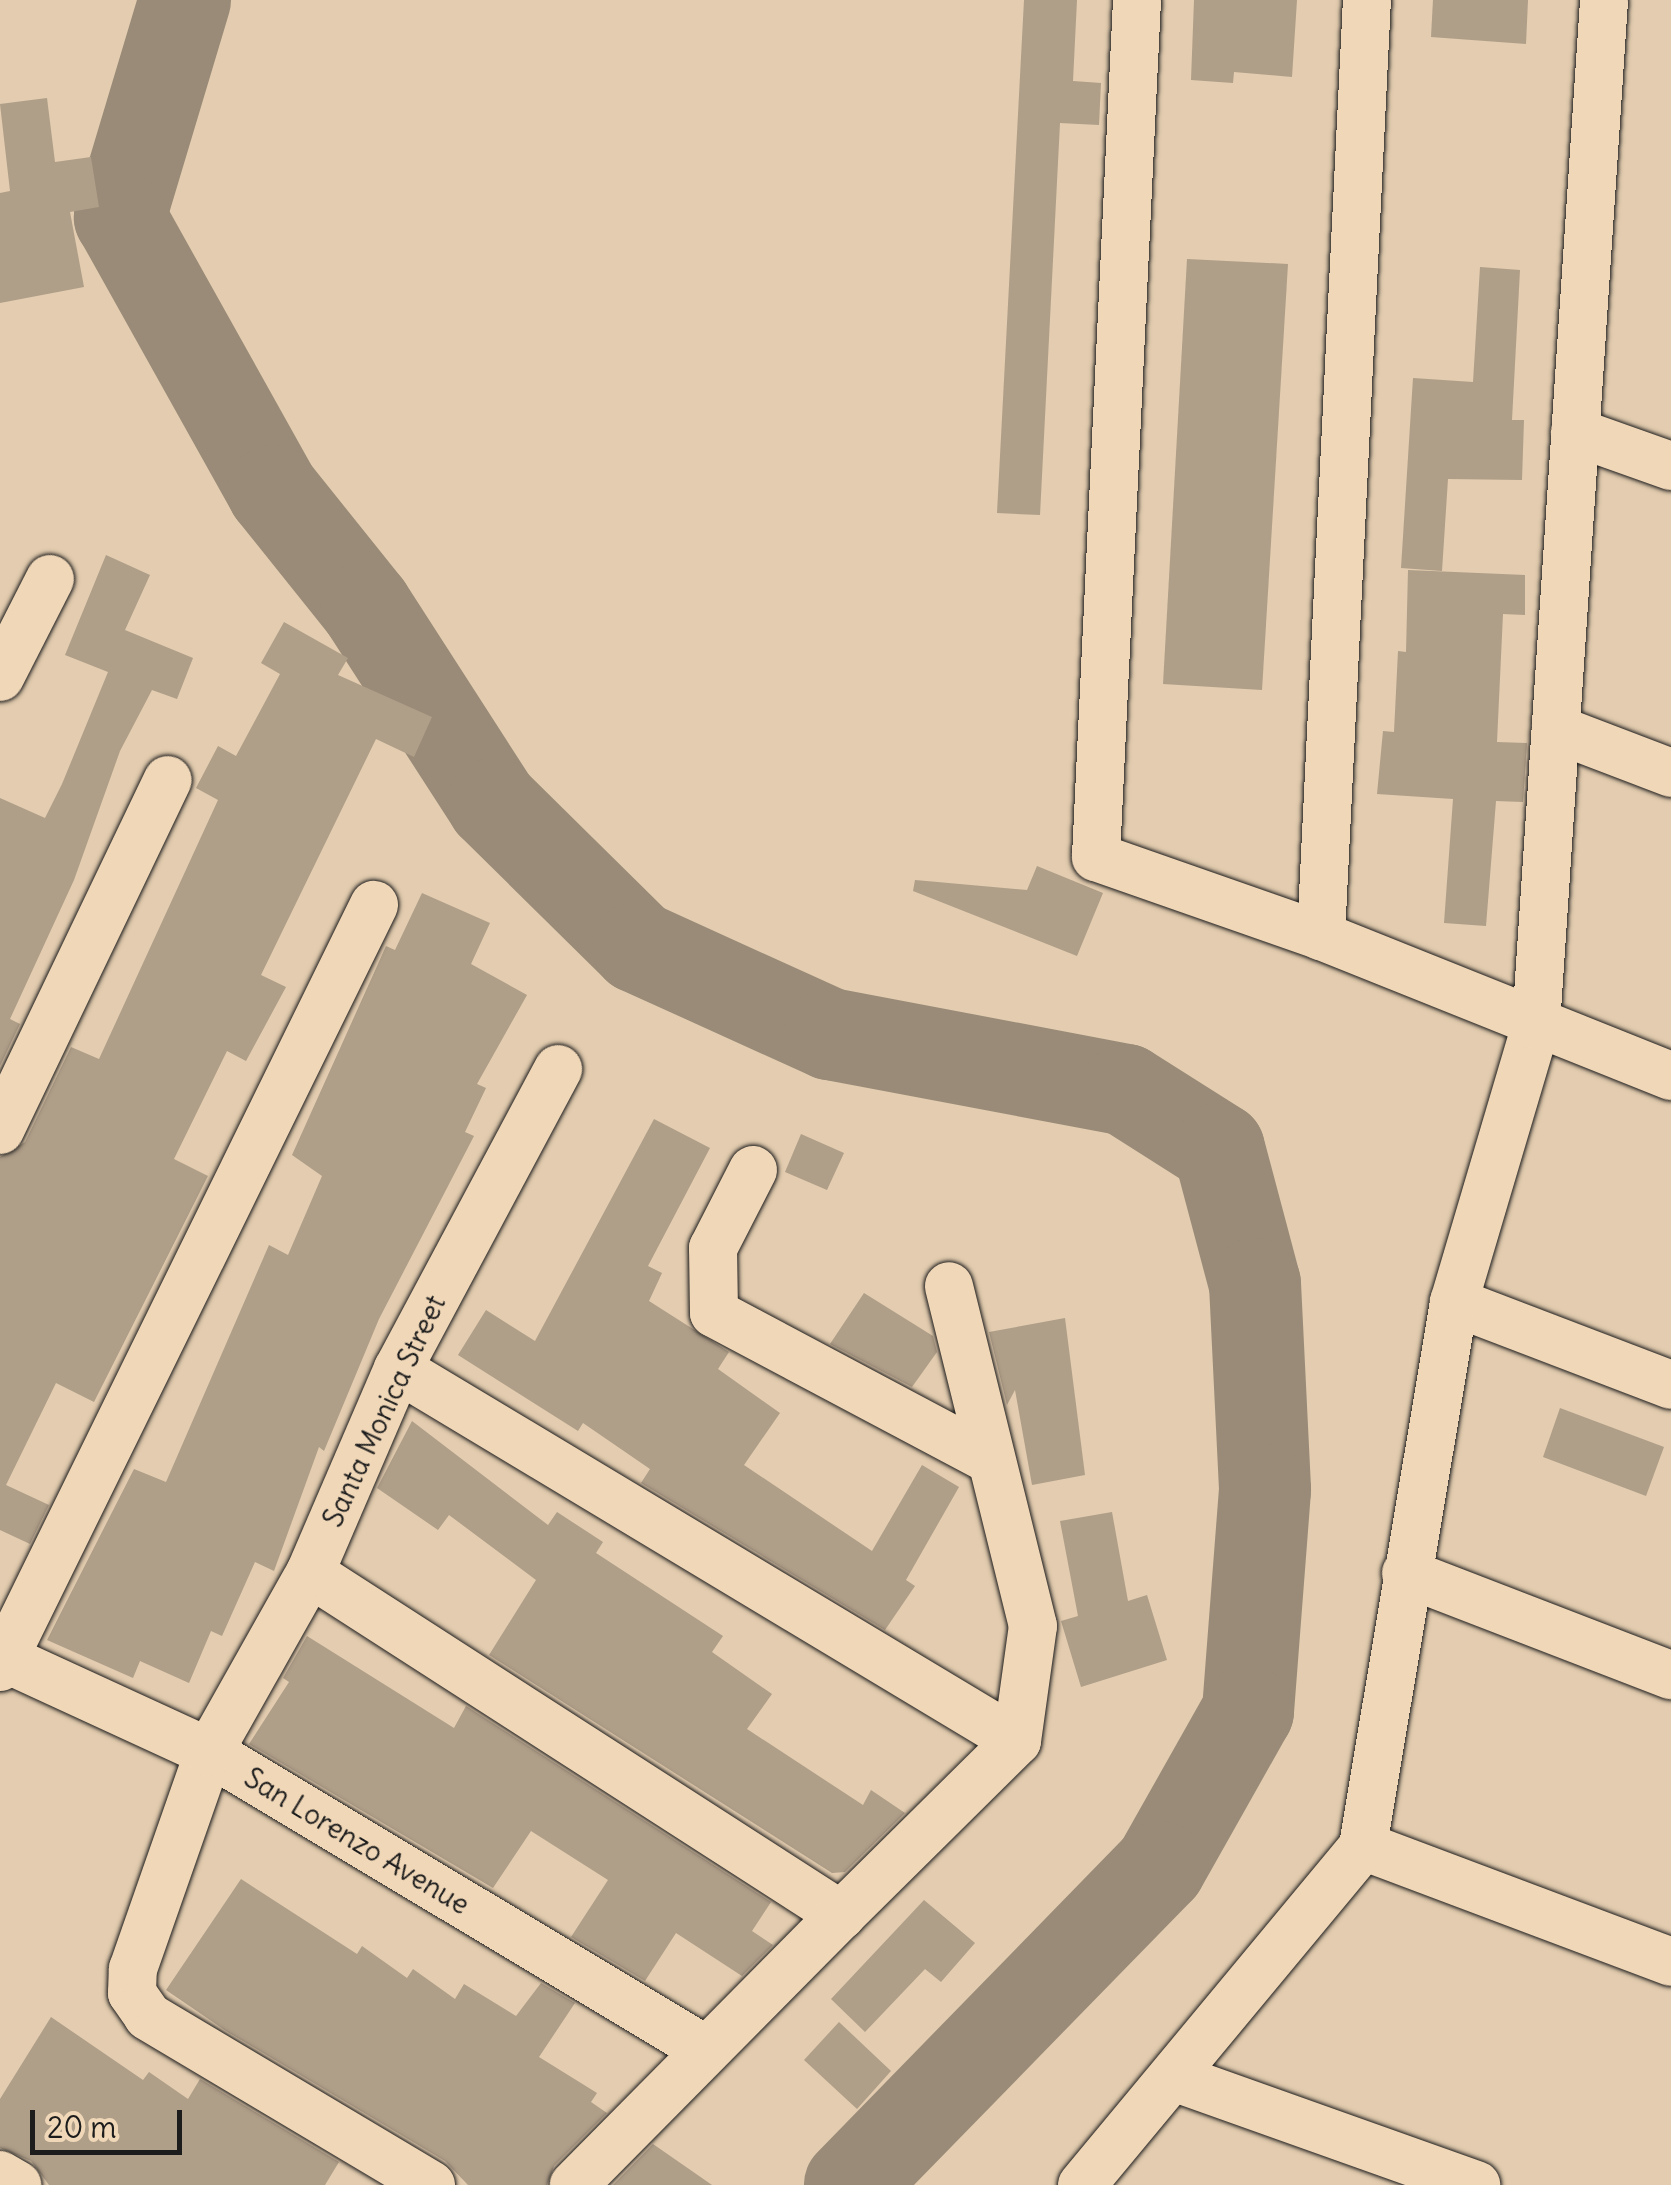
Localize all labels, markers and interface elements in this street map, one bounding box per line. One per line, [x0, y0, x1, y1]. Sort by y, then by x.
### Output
street label: Santa Monica Street [316, 1290, 452, 1532]
street label: San Lorenzo Avenue [238, 1761, 476, 1921]
scale bar [35, 2090, 188, 2152]
text: 20 m [47, 2108, 117, 2146]

